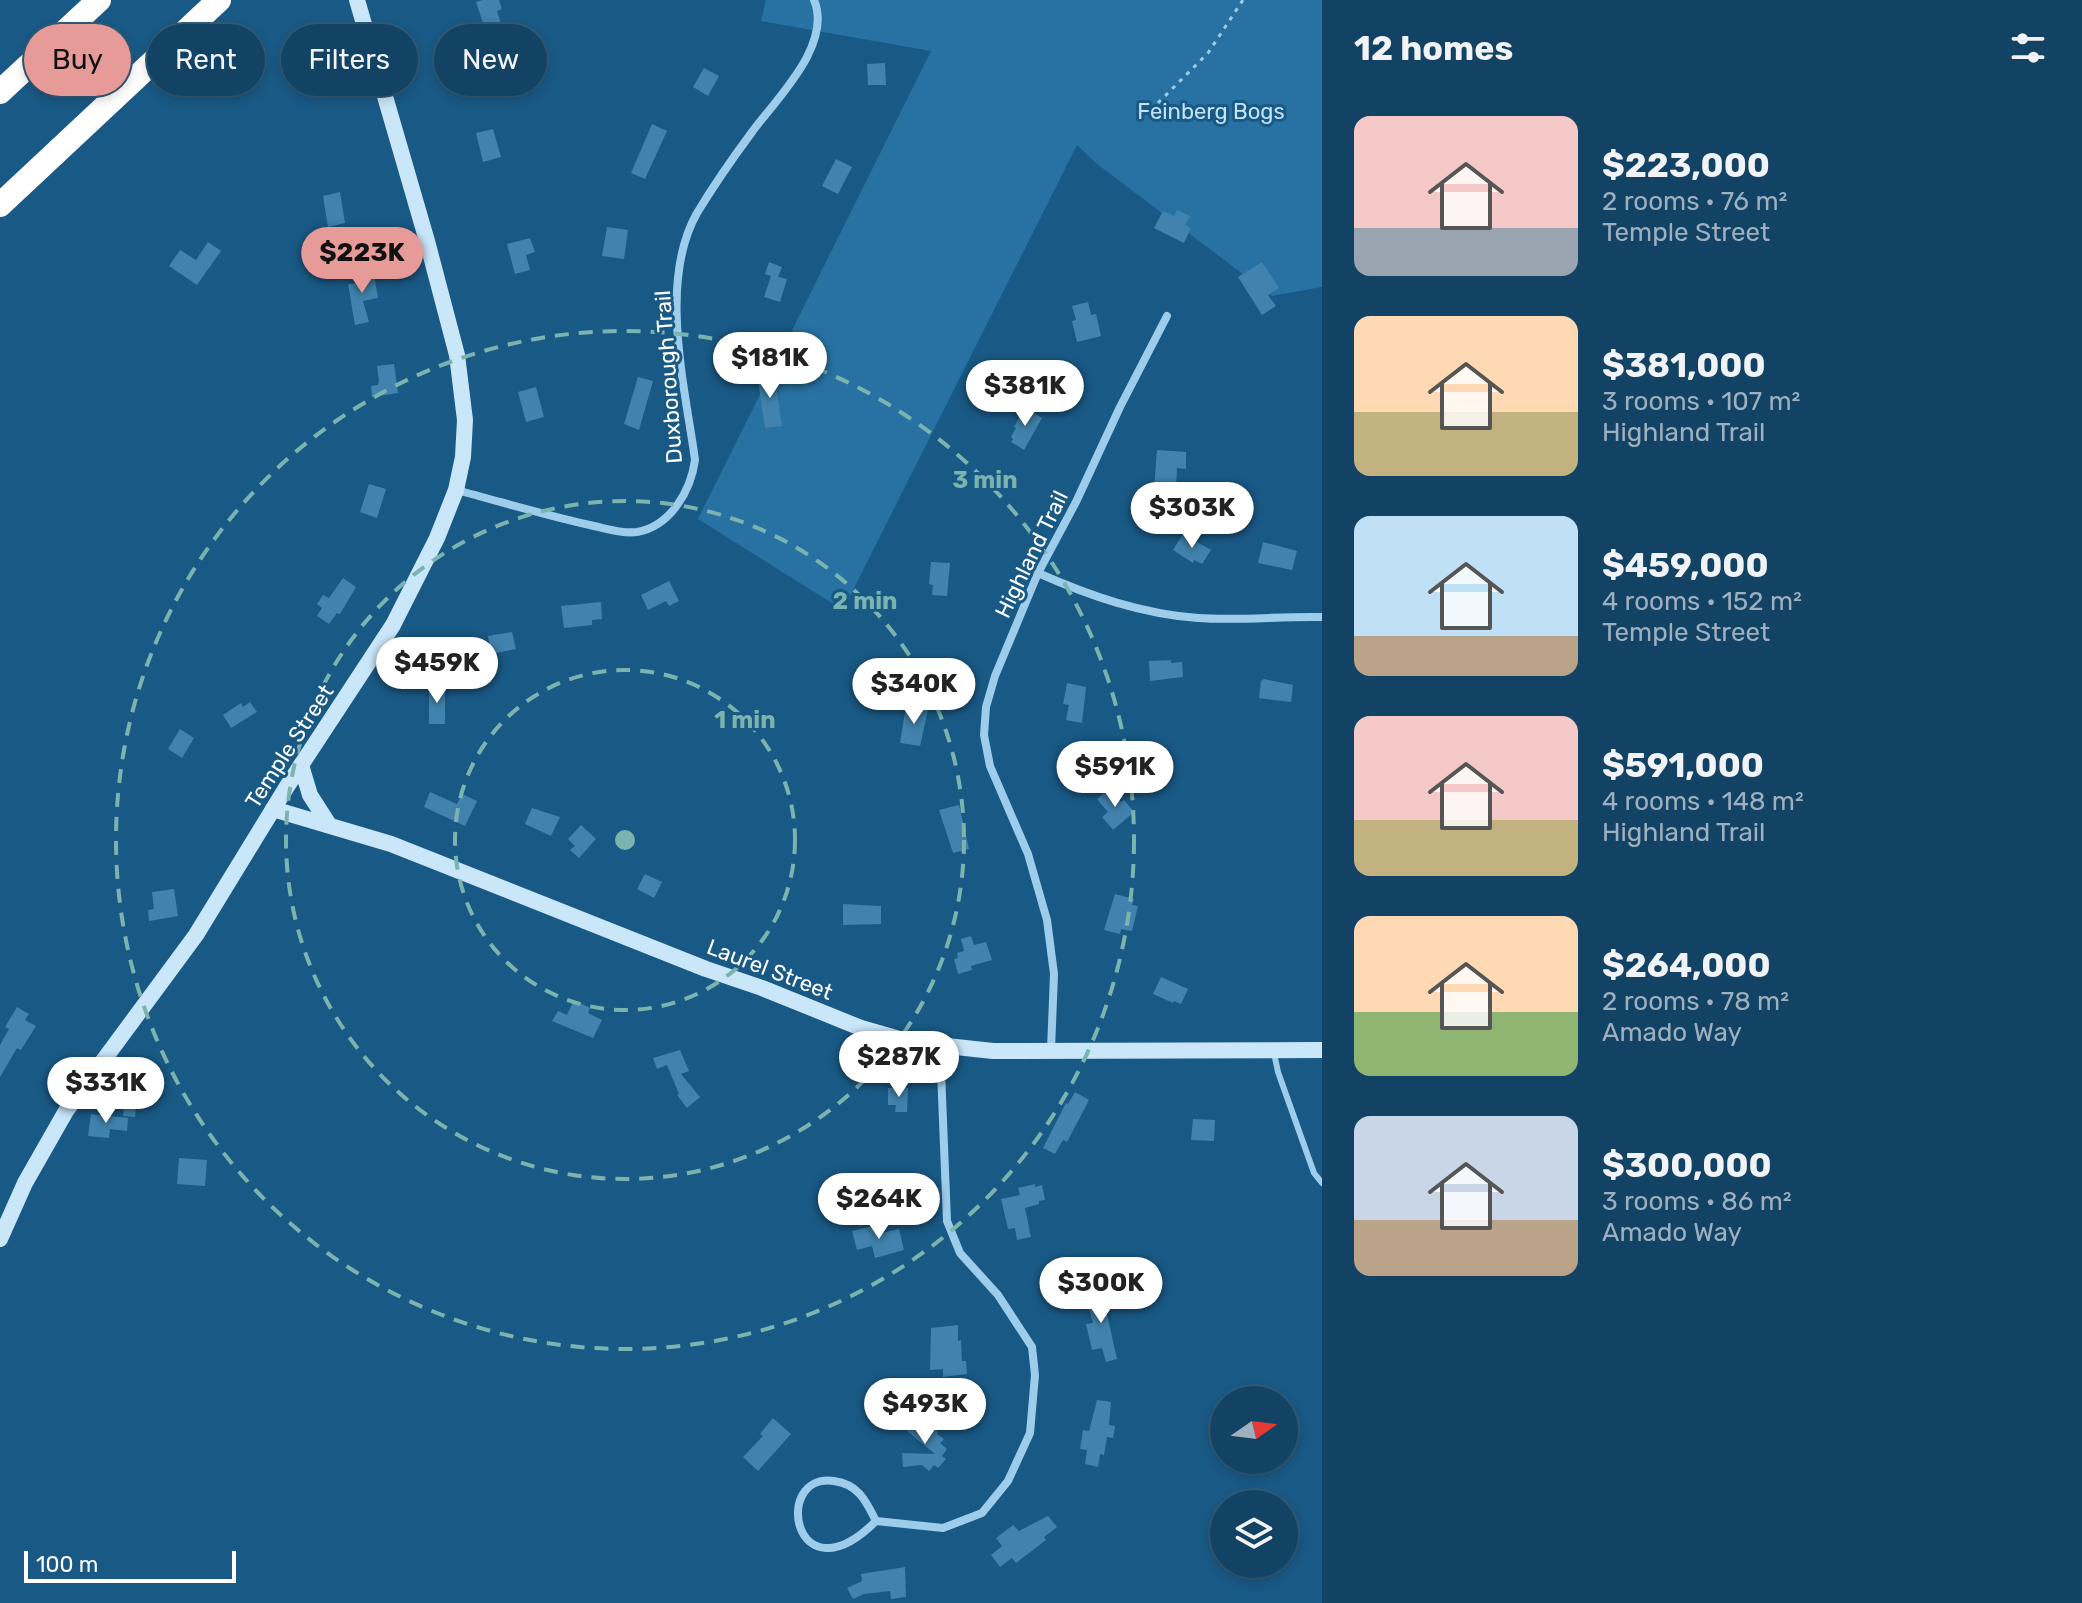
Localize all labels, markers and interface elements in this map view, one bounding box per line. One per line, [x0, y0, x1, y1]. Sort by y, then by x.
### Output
chip: Buy [24, 24, 131, 96]
chip: Rent [147, 24, 265, 96]
chip: Filters [281, 24, 418, 96]
chip: New [434, 24, 547, 96]
icon: filters [2006, 26, 2050, 70]
text: 12 homes [1354, 28, 1513, 69]
park label: Feinberg Bogs [1137, 98, 1285, 125]
text: $223,000 [1602, 145, 1770, 186]
icon: home [1418, 148, 1514, 244]
text: 2 rooms · 76 m² [1602, 186, 1787, 217]
text: Temple Street [1602, 217, 1770, 248]
pin: $223K [306, 227, 418, 295]
text: $223K [319, 237, 405, 268]
street label: Duxborough Trail [649, 290, 688, 464]
pin: $181K [714, 332, 826, 400]
text: $181K [731, 342, 809, 373]
text: $381,000 [1602, 345, 1766, 386]
icon: home [1418, 348, 1514, 444]
pin: $381K [969, 360, 1081, 428]
text: $381K [984, 370, 1066, 401]
text: 3 rooms · 107 m² [1602, 386, 1801, 417]
text: Highland Trail [1602, 417, 1765, 448]
text: 3 min [952, 466, 1018, 494]
pin: $303K [1136, 482, 1248, 550]
street label: Highland Trail [989, 486, 1074, 622]
text: $303K [1149, 492, 1235, 523]
text: $459,000 [1602, 545, 1769, 586]
icon: home [1418, 548, 1514, 644]
text: 4 rooms · 152 m² [1602, 586, 1802, 617]
text: 2 min [833, 587, 898, 615]
text: Temple Street [1602, 617, 1770, 648]
pin: $459K [381, 637, 493, 705]
text: $459K [394, 647, 480, 678]
pin: $340K [858, 658, 970, 726]
text: $340K [870, 668, 958, 699]
street label: Temple Street [239, 679, 340, 813]
text: 1 min [714, 706, 776, 734]
pin: $591K [1059, 741, 1171, 809]
text: $591,000 [1602, 745, 1764, 786]
icon: home [1418, 748, 1514, 844]
text: $591K [1075, 751, 1156, 782]
text: 4 rooms · 148 m² [1602, 786, 1804, 817]
text: Highland Trail [1602, 817, 1765, 848]
centre of rings [611, 826, 639, 854]
street label: Laurel Street [703, 933, 837, 1006]
text: $264,000 [1602, 945, 1771, 986]
icon: home [1418, 948, 1514, 1044]
text: 2 rooms · 78 m² [1602, 986, 1789, 1017]
text: Amado Way [1602, 1017, 1742, 1048]
pin: $287K [843, 1031, 955, 1099]
text: $287K [857, 1041, 941, 1072]
pin: $331K [50, 1057, 162, 1125]
text: $331K [65, 1067, 147, 1098]
text: $300,000 [1602, 1145, 1772, 1186]
icon: home [1418, 1148, 1514, 1244]
pin: $264K [823, 1173, 935, 1241]
text: $264K [836, 1183, 922, 1214]
text: 3 rooms · 86 m² [1602, 1186, 1792, 1217]
text: Amado Way [1602, 1217, 1742, 1248]
pin: $300K [1045, 1257, 1157, 1325]
text: $300K [1057, 1267, 1145, 1298]
pin: $493K [869, 1378, 981, 1446]
north arrow [1210, 1386, 1298, 1474]
map controls [1210, 1386, 1298, 1578]
text: $493K [882, 1388, 968, 1419]
button: layers [1210, 1490, 1298, 1578]
scale bar [24, 1547, 236, 1583]
text: 100 m [36, 1551, 98, 1578]

